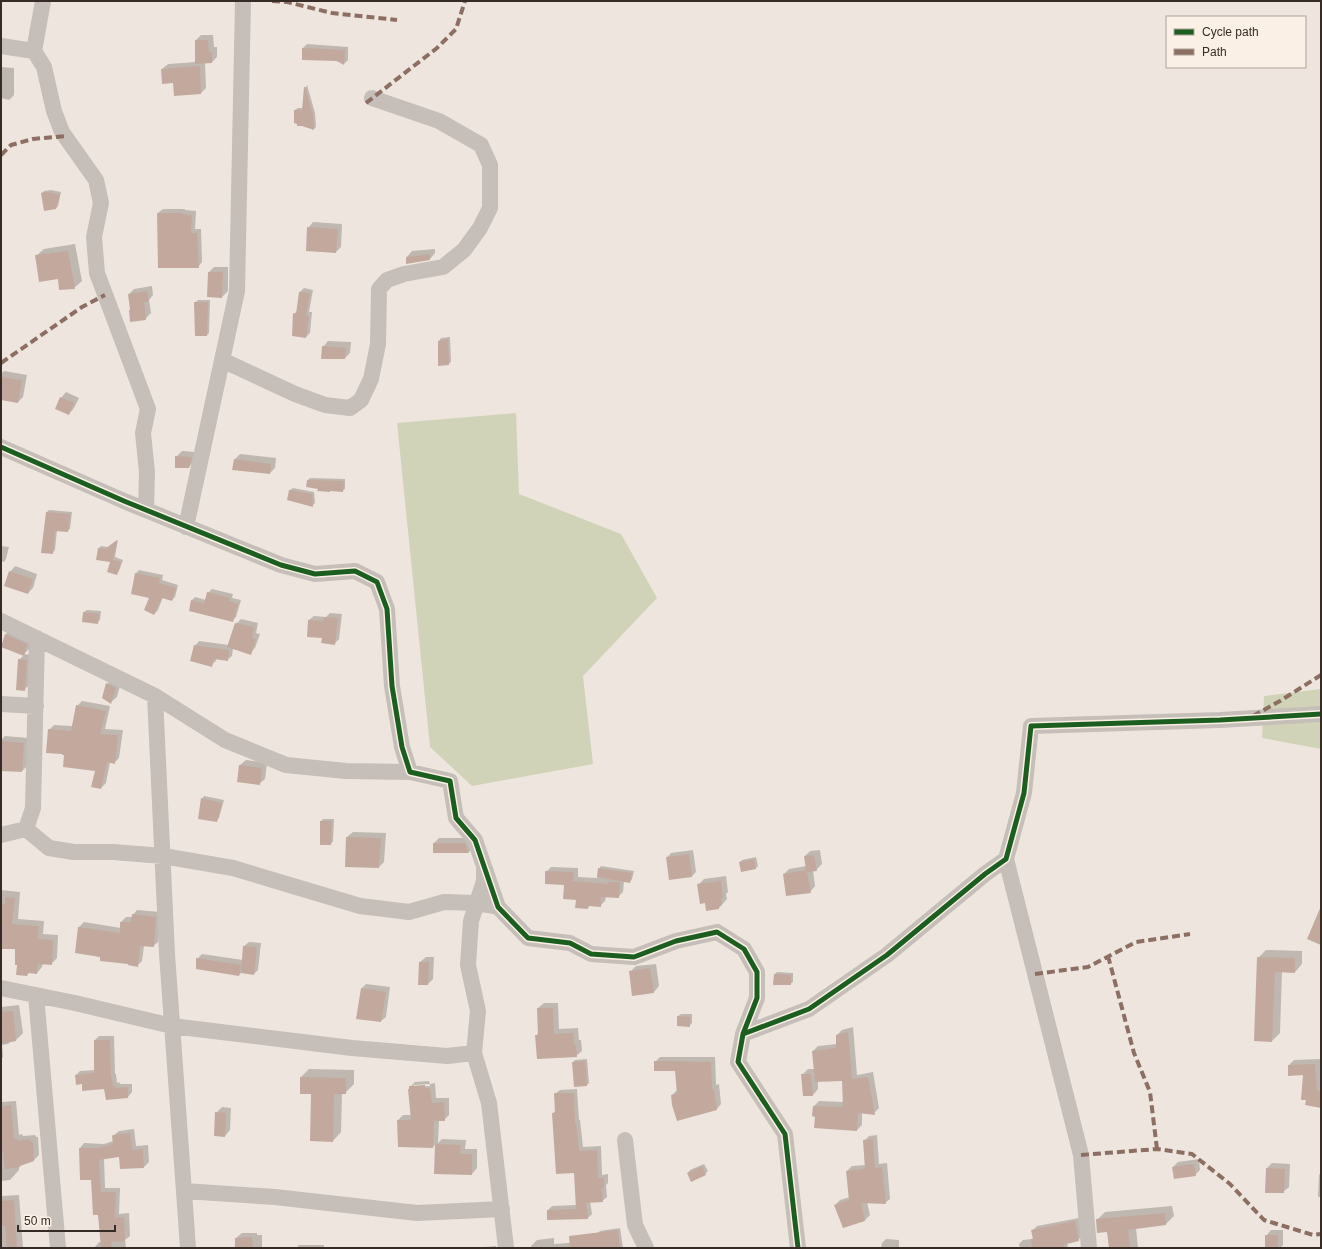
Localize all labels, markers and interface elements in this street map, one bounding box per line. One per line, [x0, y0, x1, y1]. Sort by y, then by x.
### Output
legend [1166, 16, 1306, 68]
text: Cycle path [1202, 25, 1259, 39]
text: Path [1202, 45, 1227, 59]
scale bar [18, 1207, 115, 1233]
text: 50 m [24, 1214, 51, 1228]

